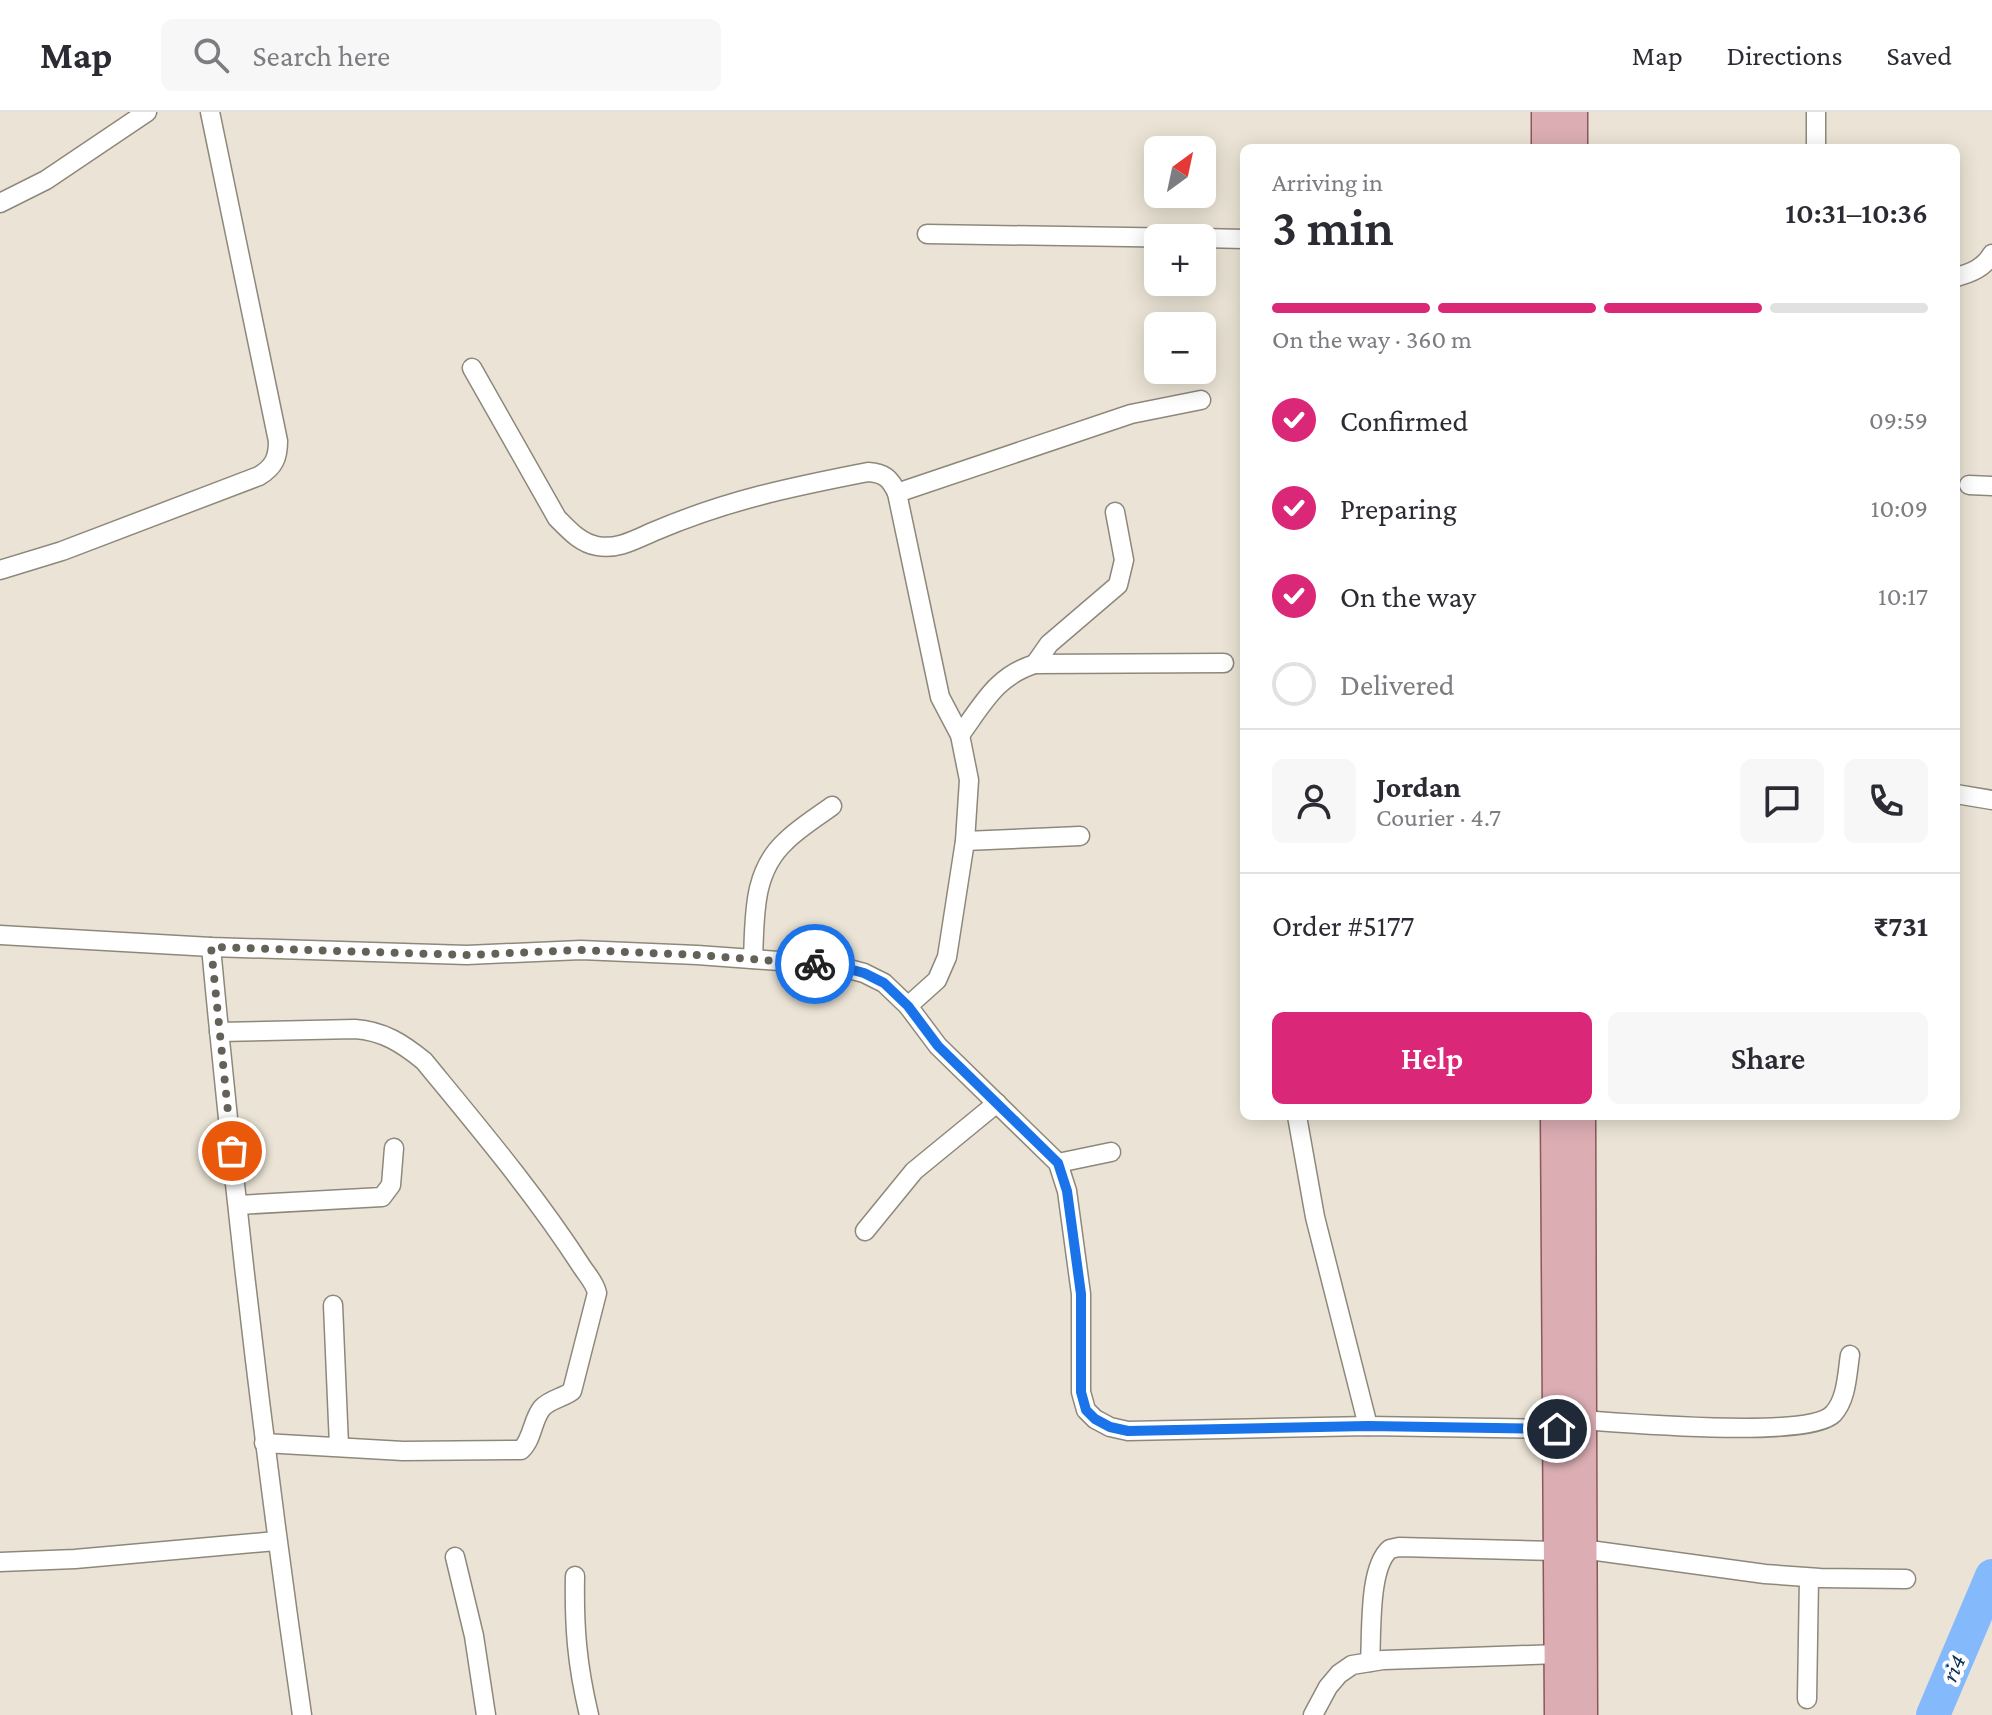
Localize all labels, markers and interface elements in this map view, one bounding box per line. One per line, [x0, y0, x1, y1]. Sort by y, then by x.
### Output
search box [161, 19, 721, 91]
icon: search [189, 33, 233, 77]
text: Map [40, 34, 113, 76]
text: Search here [253, 39, 390, 72]
text: Map [1632, 40, 1683, 71]
text: Directions [1727, 40, 1842, 71]
text: Saved [1886, 40, 1952, 71]
north arrow [1144, 136, 1216, 208]
map controls [1144, 136, 1216, 384]
text: Arriving in [1272, 168, 1383, 197]
text: 10:31–10:36 [1785, 196, 1928, 229]
text: 3 min [1272, 198, 1394, 256]
button: + [1144, 224, 1216, 296]
button: − [1144, 312, 1216, 384]
text: On the way · 360 m [1272, 325, 1472, 354]
icon: check [1272, 398, 1316, 442]
text: Confirmed [1340, 404, 1468, 437]
text: 09:59 [1869, 406, 1928, 435]
icon: check [1272, 486, 1316, 530]
text: Preparing [1340, 492, 1457, 525]
text: 10:09 [1871, 494, 1928, 523]
icon: check [1272, 574, 1316, 618]
text: On the way [1340, 580, 1476, 613]
text: 10:17 [1878, 582, 1928, 611]
text: Delivered [1340, 668, 1455, 701]
button: person [1272, 759, 1356, 843]
button: chat [1740, 759, 1824, 843]
button: phone [1844, 759, 1928, 843]
text: Jordan [1376, 770, 1461, 803]
text: Courier · 4.7 [1376, 803, 1501, 832]
text: Order #5177 [1272, 909, 1414, 942]
text: ₹731 [1873, 909, 1928, 942]
courier [775, 924, 855, 1004]
icon: bike [793, 942, 837, 986]
button: Help [1272, 1012, 1592, 1104]
button: Share [1608, 1012, 1928, 1104]
pin [198, 1117, 266, 1185]
icon: bag [210, 1129, 254, 1173]
pin [1523, 1395, 1591, 1463]
icon: home [1535, 1407, 1579, 1451]
water label: ri4 [1935, 1650, 1971, 1686]

